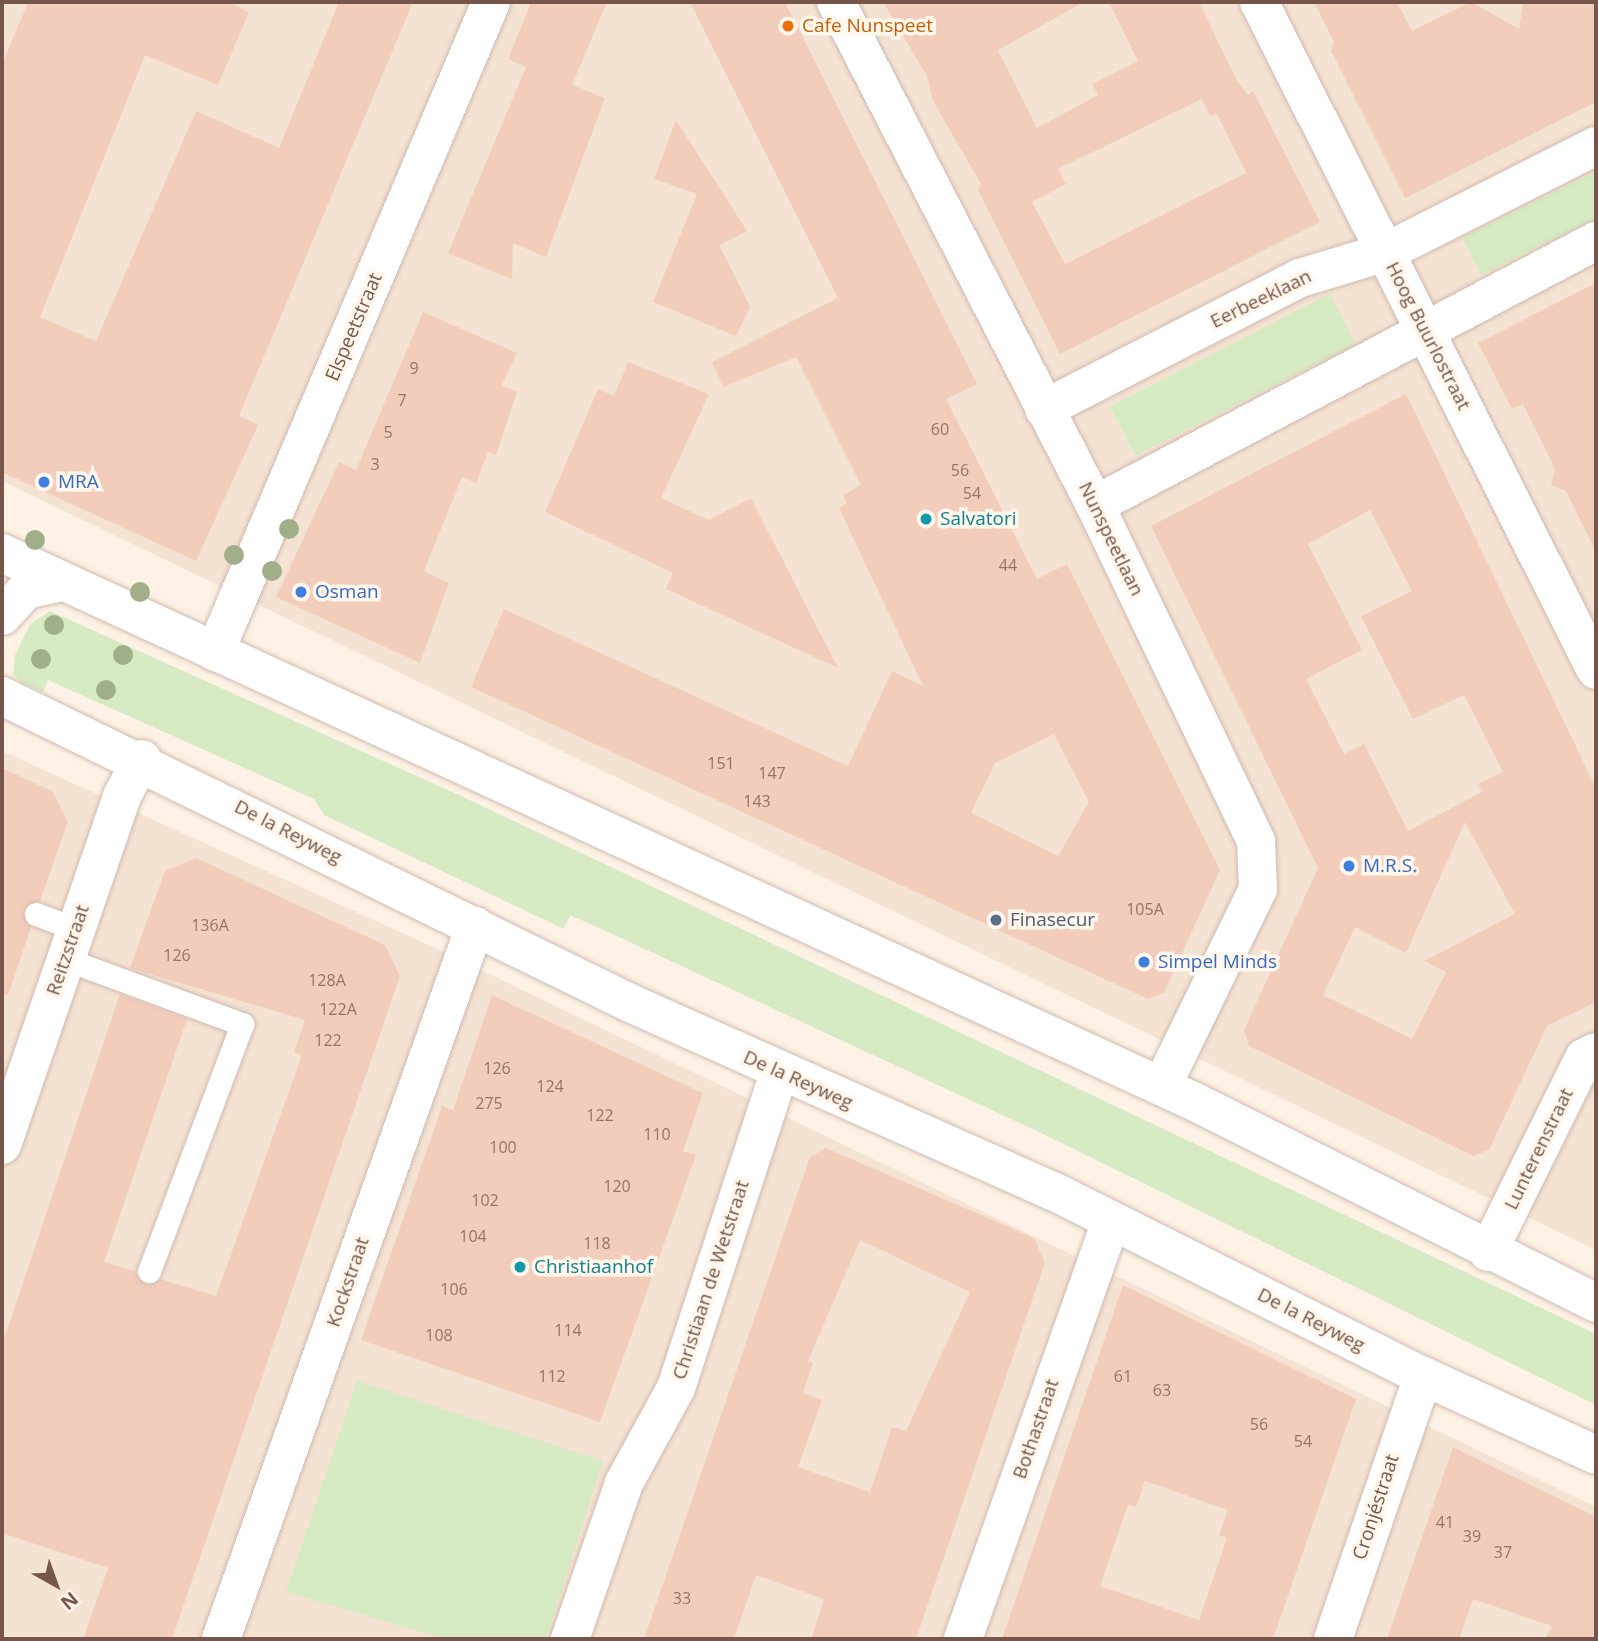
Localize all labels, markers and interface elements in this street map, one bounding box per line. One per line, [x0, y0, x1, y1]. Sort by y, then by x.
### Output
place label: Cafe Nunspeet [802, 15, 933, 37]
marker: Cafe Nunspeet [780, 18, 796, 34]
street label: Hoog Buurlostraat [1381, 258, 1475, 414]
street label: Eerbeeklaan [1207, 265, 1315, 333]
street label: Elspeetstraat [321, 269, 387, 385]
house number: 9 [409, 358, 419, 378]
house number: 7 [397, 390, 407, 410]
house number: 60 [931, 419, 949, 439]
house number: 5 [383, 422, 393, 442]
house number: 3 [370, 454, 380, 474]
house number: 56 [951, 460, 969, 480]
place label: MRA [58, 471, 99, 493]
marker: MRA [36, 474, 52, 490]
street label: Nunspeetlaan [1074, 478, 1148, 600]
house number: 54 [963, 483, 981, 503]
place label: Salvatori [940, 508, 1017, 530]
marker: Salvatori [918, 511, 934, 527]
house number: 44 [999, 555, 1017, 575]
place label: Osman [315, 581, 379, 603]
marker: Osman [293, 584, 309, 600]
house number: 151 [707, 753, 735, 773]
house number: 147 [758, 763, 786, 783]
house number: 143 [743, 791, 771, 811]
street label: De la Reyweg [231, 795, 345, 869]
place label: M.R.S. [1363, 855, 1417, 877]
marker: M.R.S. [1341, 858, 1357, 874]
house number: 105A [1126, 899, 1164, 919]
street label: Reitzstraat [42, 902, 94, 998]
place label: Finasecur [1010, 909, 1095, 931]
marker: Finasecur [988, 912, 1004, 928]
house number: 136A [191, 915, 229, 935]
house number: 126 [163, 945, 191, 965]
place label: Simpel Minds [1158, 951, 1277, 973]
marker: Simpel Minds [1136, 954, 1152, 970]
house number: 128A [308, 970, 346, 990]
house number: 122A [319, 999, 357, 1019]
house number: 122 [314, 1030, 342, 1050]
street label: De la Reyweg [740, 1046, 856, 1114]
house number: 126 [483, 1058, 511, 1078]
house number: 124 [536, 1076, 564, 1096]
street label: Lunterenstraat [1500, 1085, 1578, 1213]
house number: 275 [475, 1093, 503, 1113]
house number: 122 [586, 1105, 614, 1125]
house number: 110 [643, 1124, 671, 1144]
house number: 100 [489, 1137, 517, 1157]
house number: 120 [603, 1176, 631, 1196]
street label: Christiaan de Wetstraat [668, 1177, 754, 1383]
house number: 102 [471, 1190, 499, 1210]
house number: 104 [459, 1226, 487, 1246]
house number: 118 [583, 1233, 611, 1253]
street label: Kockstraat [322, 1234, 374, 1330]
place label: Christiaanhof [534, 1256, 653, 1278]
marker: Christiaanhof [512, 1259, 528, 1275]
house number: 106 [440, 1279, 468, 1299]
street label: De la Reyweg [1254, 1283, 1368, 1357]
house number: 114 [554, 1320, 582, 1340]
house number: 108 [425, 1325, 453, 1345]
house number: 112 [538, 1366, 566, 1386]
house number: 61 [1114, 1366, 1132, 1386]
street label: Bothastraat [1008, 1376, 1064, 1482]
house number: 63 [1153, 1380, 1171, 1400]
house number: 56 [1250, 1414, 1268, 1434]
house number: 54 [1294, 1431, 1312, 1451]
street label: Cronjéstraat [1348, 1451, 1404, 1563]
house number: 41 [1436, 1512, 1454, 1532]
house number: 39 [1463, 1526, 1481, 1546]
house number: 37 [1494, 1542, 1512, 1562]
north arrow [21, 1550, 91, 1620]
text: N [55, 1586, 84, 1616]
house number: 33 [673, 1588, 691, 1608]

